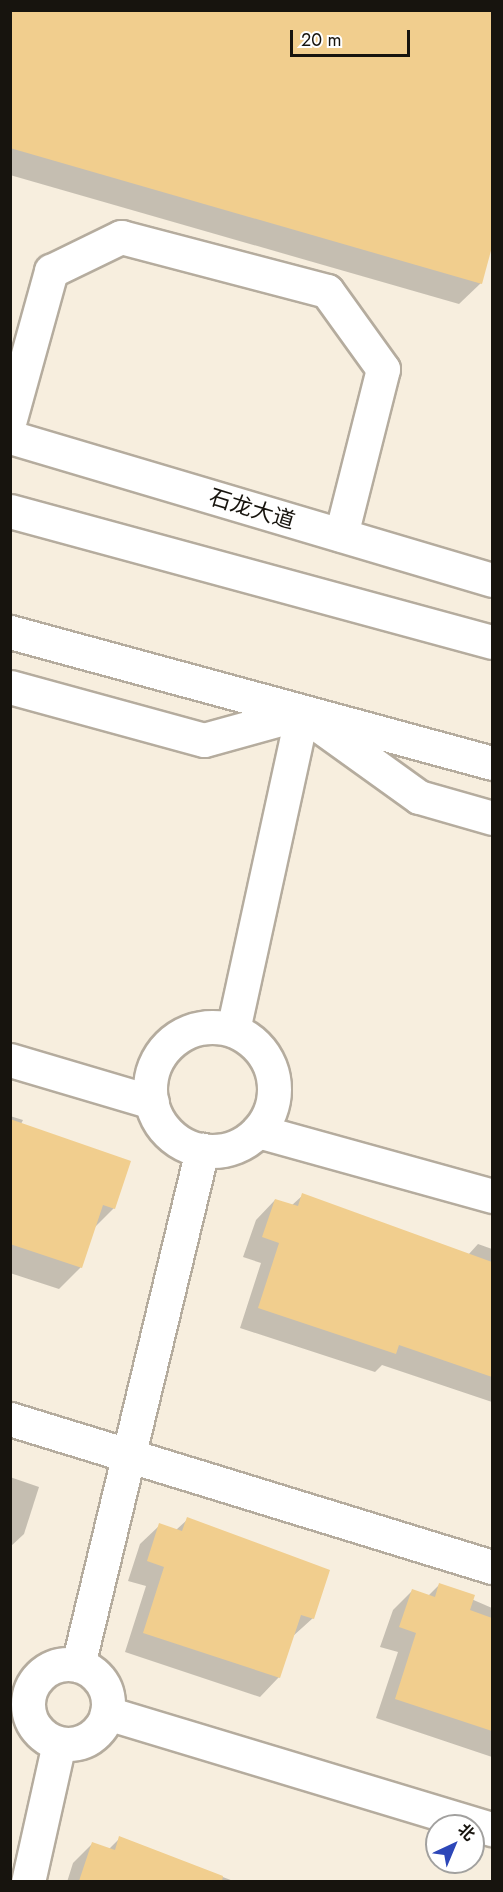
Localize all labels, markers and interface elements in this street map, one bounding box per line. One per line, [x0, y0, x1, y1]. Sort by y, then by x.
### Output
scale bar [293, 18, 413, 56]
text: 20 m [301, 27, 341, 53]
street label: 石龙大道 [206, 484, 298, 534]
north arrow [425, 1814, 485, 1874]
text: 北 [453, 1818, 480, 1846]

